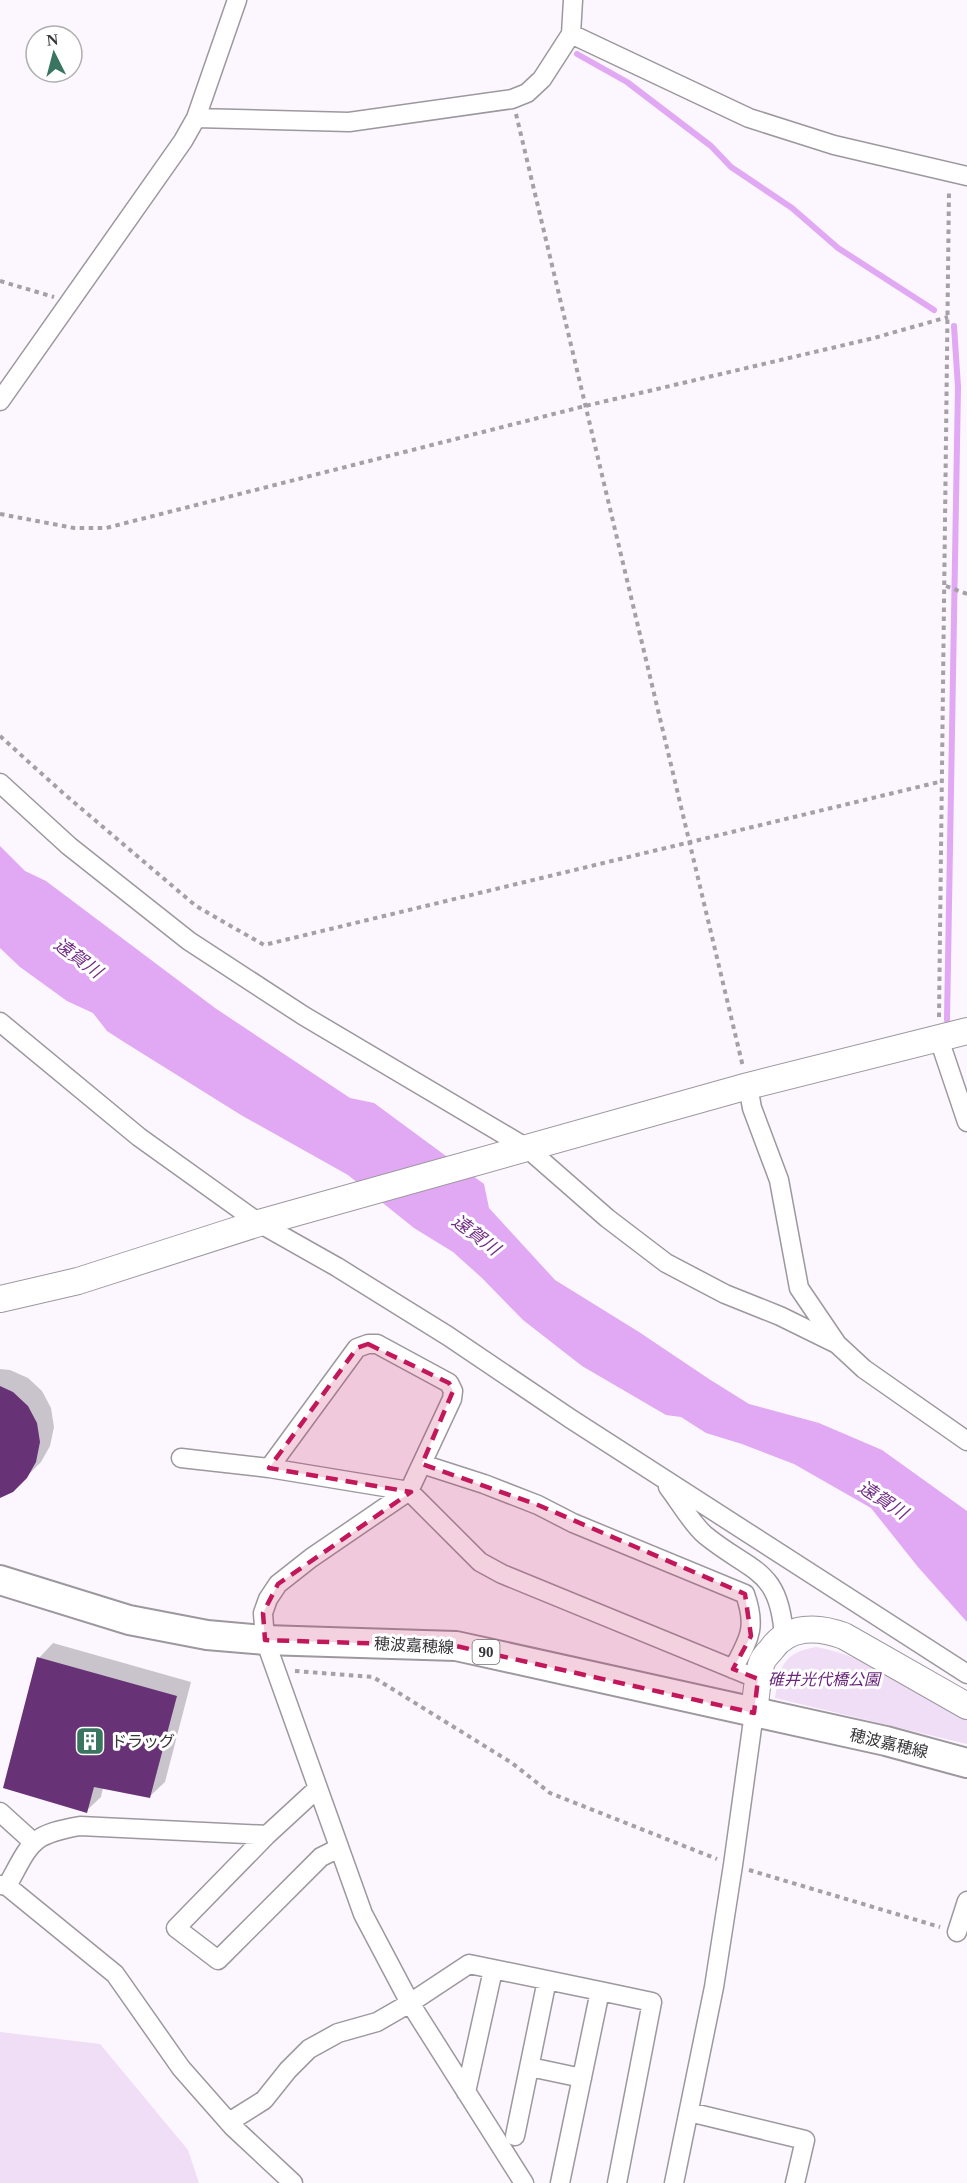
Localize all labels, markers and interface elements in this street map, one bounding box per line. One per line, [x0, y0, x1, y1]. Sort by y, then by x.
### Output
north arrow [24, 24, 84, 84]
text: N [46, 30, 60, 49]
water label: 遠賀川 [50, 934, 107, 983]
water label: 遠賀川 [448, 1211, 505, 1260]
water label: 遠賀川 [855, 1477, 913, 1524]
street label: 穂波嘉穂線 [374, 1635, 454, 1656]
road number: 90 [472, 1640, 500, 1664]
park label: 碓井光代橋公園 [768, 1671, 882, 1688]
building icon: ドラッグ [74, 1725, 106, 1757]
street label: 穂波嘉穂線 [848, 1726, 930, 1761]
place label: ドラッグ [111, 1733, 175, 1750]

